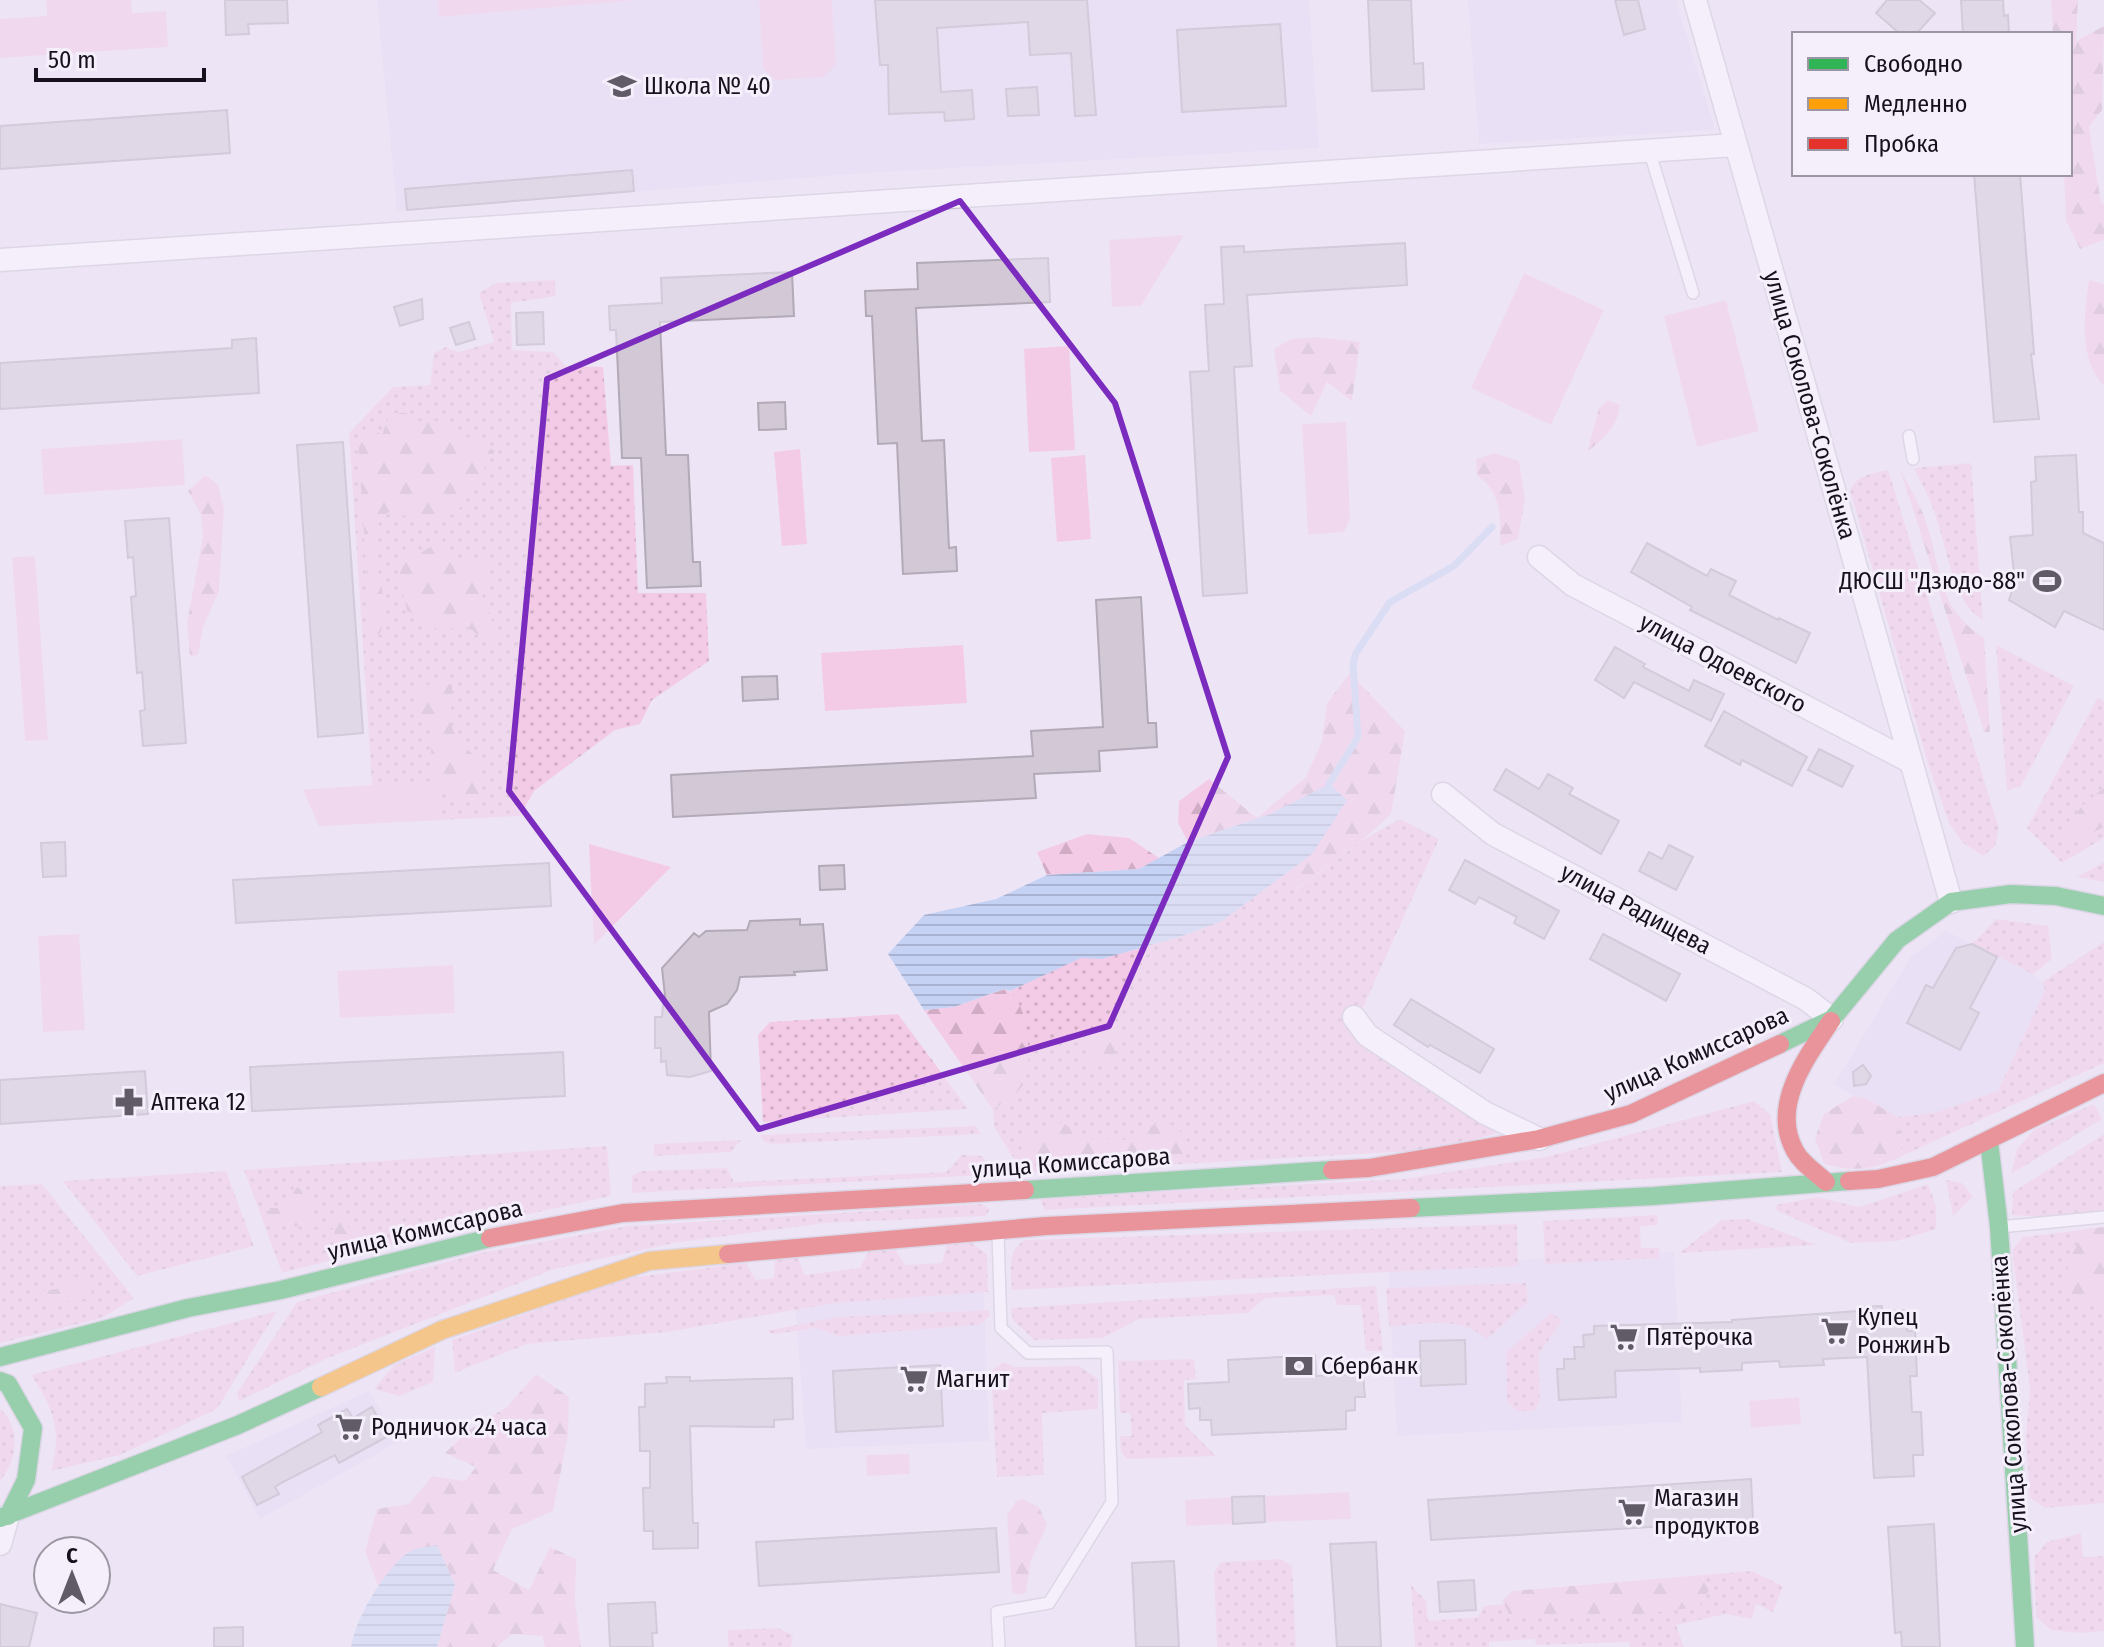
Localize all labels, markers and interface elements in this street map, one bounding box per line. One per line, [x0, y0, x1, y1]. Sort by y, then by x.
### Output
scale bar [36, 32, 204, 82]
legend [1792, 32, 2072, 176]
text: 50 m [48, 46, 96, 74]
text: Свободно [1864, 50, 1963, 78]
school or university icon: Школа № 40 [607, 71, 637, 101]
place label: Школа № 40 [644, 72, 771, 100]
text: Медленно [1864, 90, 1967, 118]
text: Пробка [1864, 130, 1939, 158]
street label: улица Соколова-Соколёнка [1758, 267, 1862, 543]
sports icon: ДЮСШ "Дзюдо-88" [2032, 566, 2062, 596]
place label: ДЮСШ "Дзюдо-88" [1838, 567, 2025, 595]
street label: улица Одоевского [1635, 607, 1811, 719]
street label: улица Радищева [1556, 858, 1716, 960]
street label: улица Комиссарова [1599, 1001, 1793, 1107]
pharmacy icon: Аптека 12 [114, 1087, 144, 1117]
place label: Аптека 12 [151, 1088, 246, 1116]
street label: улица Комиссарова [971, 1142, 1171, 1184]
street label: улица Комиссарова [325, 1194, 525, 1266]
street label: улица Соколова-Соколёнка [1985, 1254, 2033, 1534]
place label: Купец РонжинЪ [1857, 1303, 1950, 1359]
supermarket icon: Купец РонжинЪ [1820, 1316, 1850, 1346]
supermarket icon: Пятёрочка [1609, 1322, 1639, 1352]
place label: Пятёрочка [1646, 1323, 1753, 1351]
bank icon: Сбербанк [1284, 1351, 1314, 1381]
place label: Сбербанк [1321, 1352, 1419, 1380]
supermarket icon: Магнит [899, 1364, 929, 1394]
place label: Магнит [936, 1365, 1010, 1393]
supermarket icon: Родничок 24 часа [334, 1412, 364, 1442]
place label: Родничок 24 часа [371, 1413, 547, 1441]
place label: Магазин продуктов [1654, 1484, 1760, 1540]
supermarket icon: Магазин продуктов [1617, 1497, 1647, 1527]
north arrow [32, 1535, 112, 1615]
text: С [66, 1542, 78, 1569]

